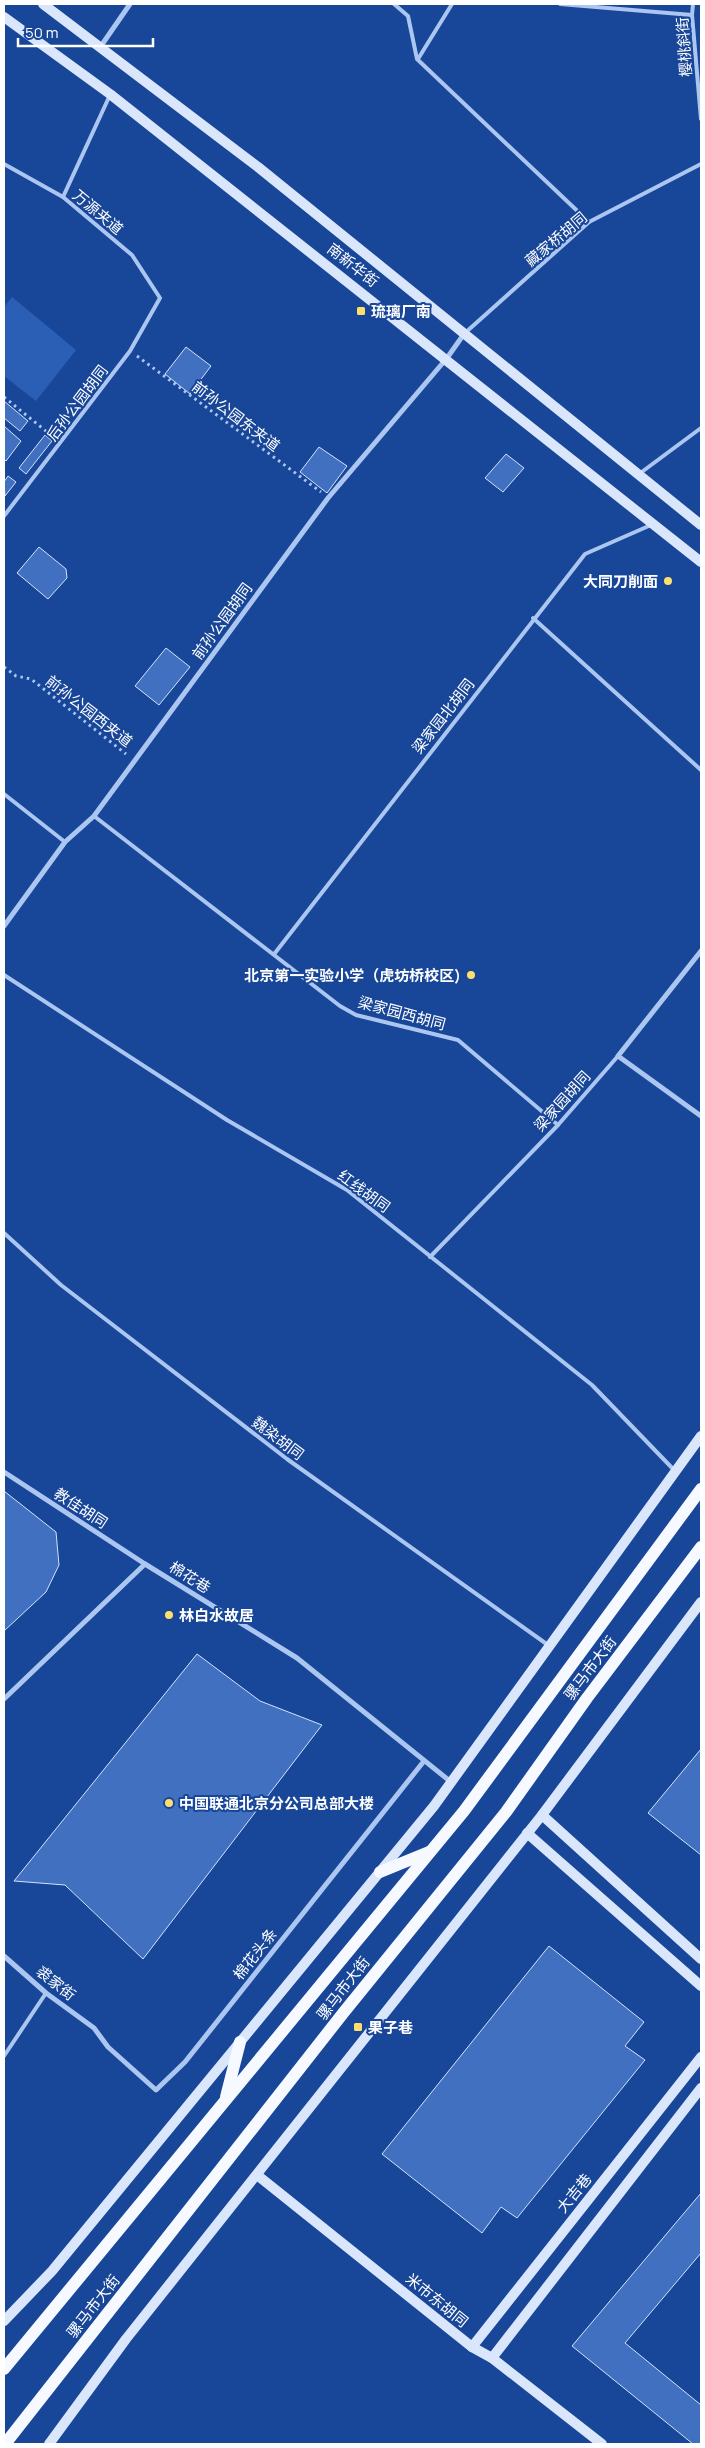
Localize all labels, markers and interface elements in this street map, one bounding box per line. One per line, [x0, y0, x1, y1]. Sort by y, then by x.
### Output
scale bar [18, 15, 152, 47]
street label: 樱桃斜街 [671, 16, 697, 78]
text: 50 m [25, 22, 59, 43]
street label: 万源夹道 [68, 185, 128, 239]
street label: 藏家桥胡同 [521, 207, 591, 271]
street label: 南新华街 [323, 238, 383, 292]
place label: 琉璃厂南 [371, 301, 431, 322]
marker: 琉璃厂南 [355, 305, 367, 317]
street label: 后孙公园胡同 [42, 361, 112, 445]
street label: 前孙公园东夹道 [188, 376, 284, 456]
place label: 大同刀削面 [583, 571, 658, 592]
marker: 大同刀削面 [662, 575, 674, 587]
street label: 前孙公园胡同 [187, 578, 257, 664]
street label: 前孙公园西夹道 [41, 670, 137, 752]
street label: 梁家园北胡同 [407, 674, 479, 758]
place label: 北京第一实验小学（虎坊桥校区) [244, 965, 461, 986]
marker: 北京第一实验小学（虎坊桥校区) [465, 969, 477, 981]
street label: 梁家园西胡同 [356, 991, 448, 1035]
street label: 梁家园胡同 [529, 1066, 595, 1136]
street label: 红线胡同 [334, 1165, 394, 1217]
street label: 魏染胡同 [248, 1412, 308, 1464]
street label: 教佳胡同 [50, 1483, 112, 1533]
street label: 棉花巷 [165, 1556, 215, 1598]
place label: 林白水故居 [179, 1605, 254, 1626]
marker: 林白水故居 [163, 1609, 175, 1621]
street label: 骡马市大街 [559, 1632, 621, 1704]
place label: 中国联通北京分公司总部大楼 [179, 1793, 374, 1814]
marker: 中国联通北京分公司总部大楼 [163, 1797, 175, 1809]
street label: 棉花头条 [228, 1924, 282, 1984]
street label: 骡马市大街 [312, 1952, 374, 2024]
street label: 裘家街 [32, 1961, 80, 2005]
place label: 果子巷 [368, 2017, 413, 2038]
marker: 果子巷 [352, 2021, 364, 2033]
street label: 大吉巷 [552, 2169, 596, 2217]
street label: 米市东胡同 [401, 2268, 473, 2332]
street label: 骡马市大街 [62, 2270, 124, 2342]

